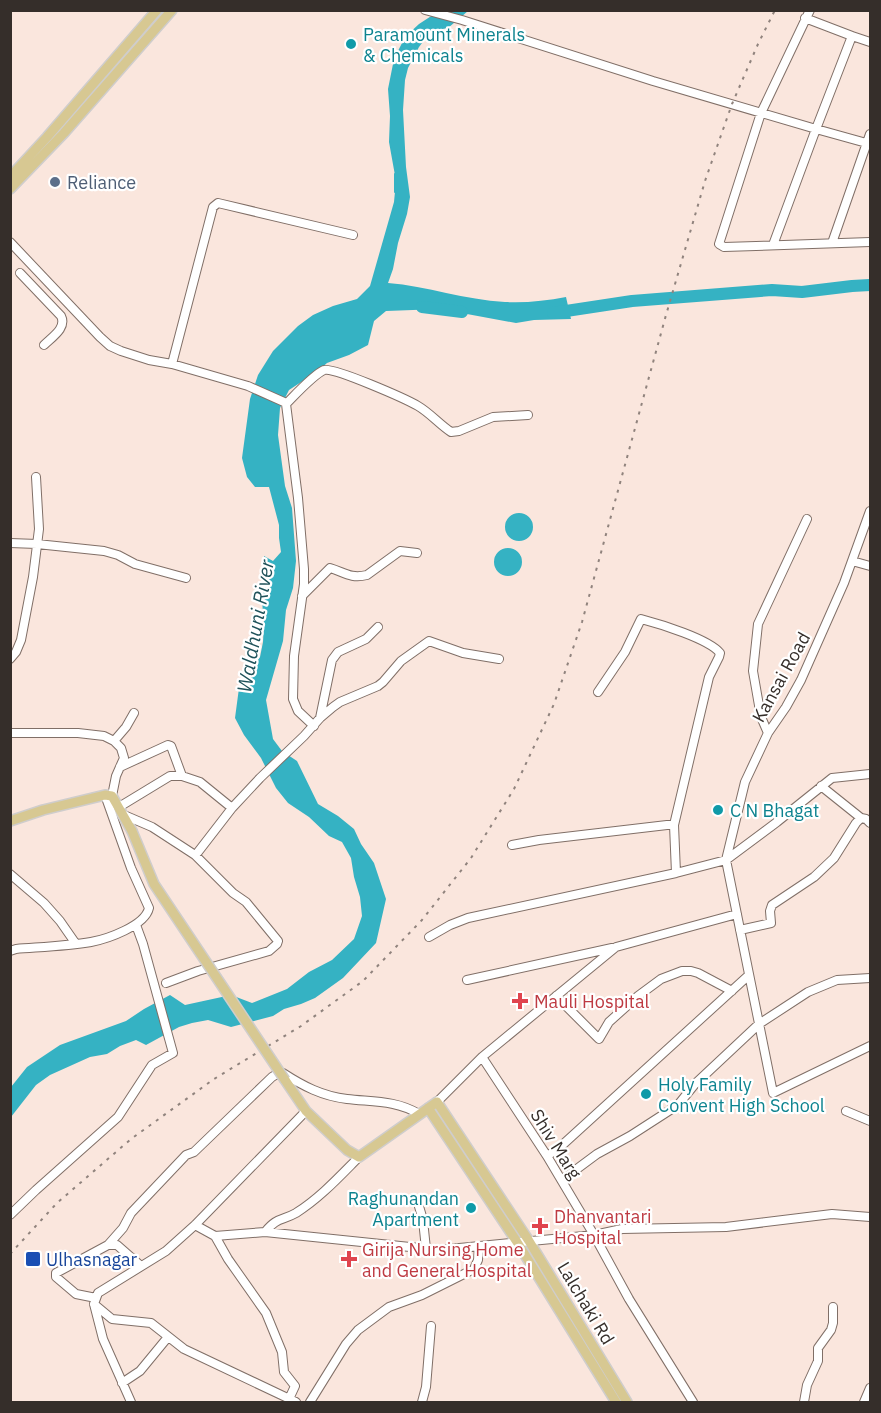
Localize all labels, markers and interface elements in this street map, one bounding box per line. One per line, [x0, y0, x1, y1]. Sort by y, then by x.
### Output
place label: Paramount Minerals & Chemicals [363, 23, 525, 67]
marker: Paramount Minerals & Chemicals [344, 37, 358, 51]
place label: Reliance [67, 171, 136, 194]
marker: Reliance [48, 175, 62, 189]
water label: Waldhuni River [230, 557, 280, 694]
street label: Kansai Road [747, 628, 815, 726]
place label: C N Bhagat [730, 799, 819, 822]
marker: C N Bhagat [711, 803, 725, 817]
place label: Mauli Hospital [534, 990, 650, 1013]
marker: Mauli Hospital [511, 992, 529, 1010]
place label: Holy Family Convent High School [658, 1073, 825, 1117]
marker: Holy Family Convent High School [639, 1087, 653, 1101]
street label: Shiv Marg [526, 1105, 587, 1184]
place label: Raghunandan Apartment [348, 1187, 459, 1231]
marker: Raghunandan Apartment [464, 1201, 478, 1215]
place label: Dhanvantari Hospital [554, 1205, 652, 1249]
marker: Dhanvantari Hospital [531, 1217, 549, 1235]
place label: Girija Nursing Home and General Hospital [362, 1238, 532, 1282]
place label: Ulhasnagar [46, 1248, 138, 1271]
marker: Ulhasnagar [24, 1250, 42, 1268]
marker: Girija Nursing Home and General Hospital [340, 1250, 358, 1268]
street label: Lalchaki Rd [552, 1258, 620, 1348]

